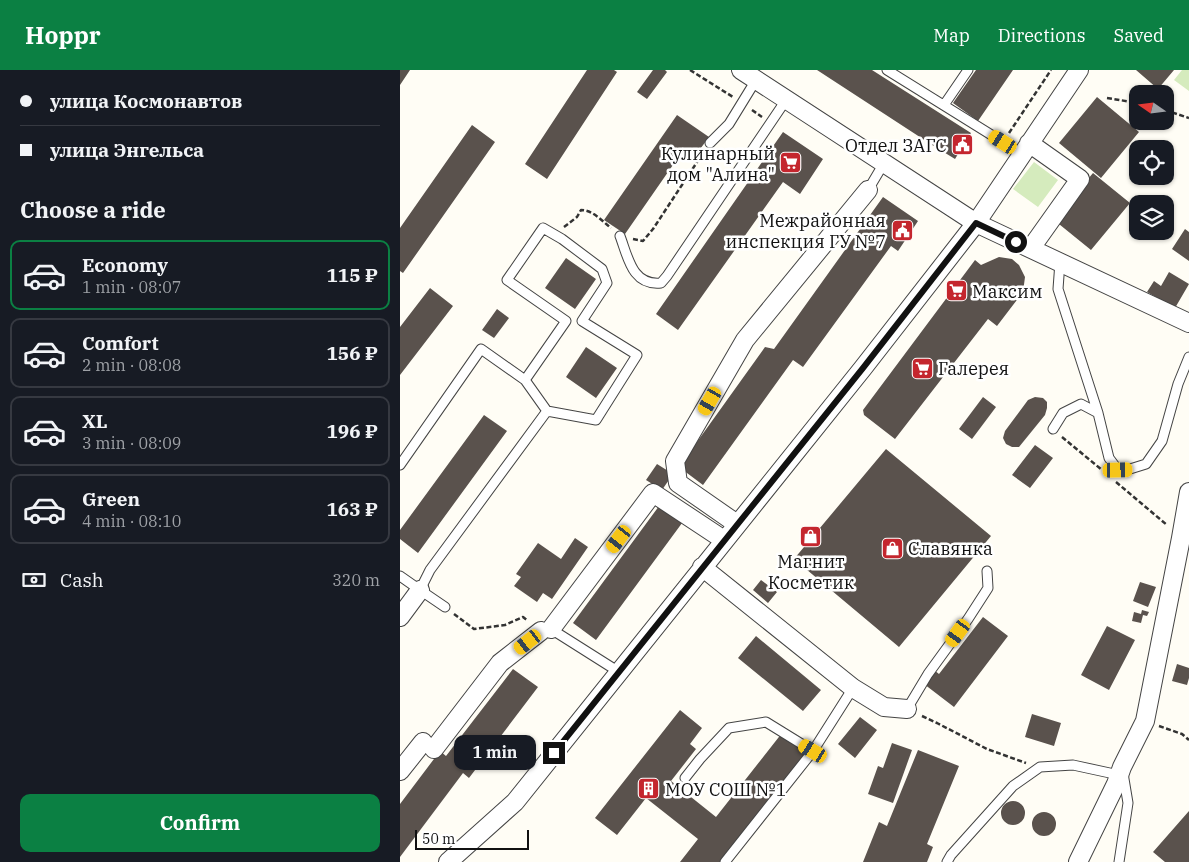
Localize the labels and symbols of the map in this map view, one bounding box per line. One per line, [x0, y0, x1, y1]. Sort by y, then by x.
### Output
north arrow [1129, 85, 1174, 130]
car [986, 128, 1019, 156]
public building icon: Отдел ЗАГС [951, 133, 975, 157]
place label: Отдел ЗАГС [845, 134, 947, 157]
place label: Кулинарный дом "Алина" [661, 142, 775, 186]
supermarket icon: Кулинарный дом "Алина" [779, 151, 803, 175]
place label: Межрайонная инспекция ГУ №7 [725, 209, 886, 253]
public building icon: Межрайонная инспекция ГУ №7 [890, 218, 914, 242]
route start [1005, 231, 1027, 253]
supermarket icon: Максим [944, 279, 968, 303]
place label: Максим [972, 280, 1043, 303]
supermarket icon: Галерея [910, 356, 934, 380]
place label: Галерея [938, 357, 1009, 380]
car [696, 384, 723, 418]
car [1102, 462, 1133, 478]
car [603, 523, 634, 555]
shop icon: Магнит Косметик [799, 524, 823, 548]
shop icon: Славянка [880, 536, 904, 560]
place label: Славянка [908, 537, 993, 560]
place label: Магнит Косметик [768, 550, 855, 594]
car [943, 616, 972, 650]
car [511, 627, 544, 657]
callout: 1 min [454, 736, 536, 770]
car [796, 737, 829, 765]
route end [543, 742, 565, 764]
building icon: МОУ СОШ №1 [637, 777, 661, 801]
place label: МОУ СОШ №1 [665, 778, 787, 801]
scale bar [415, 827, 529, 850]

